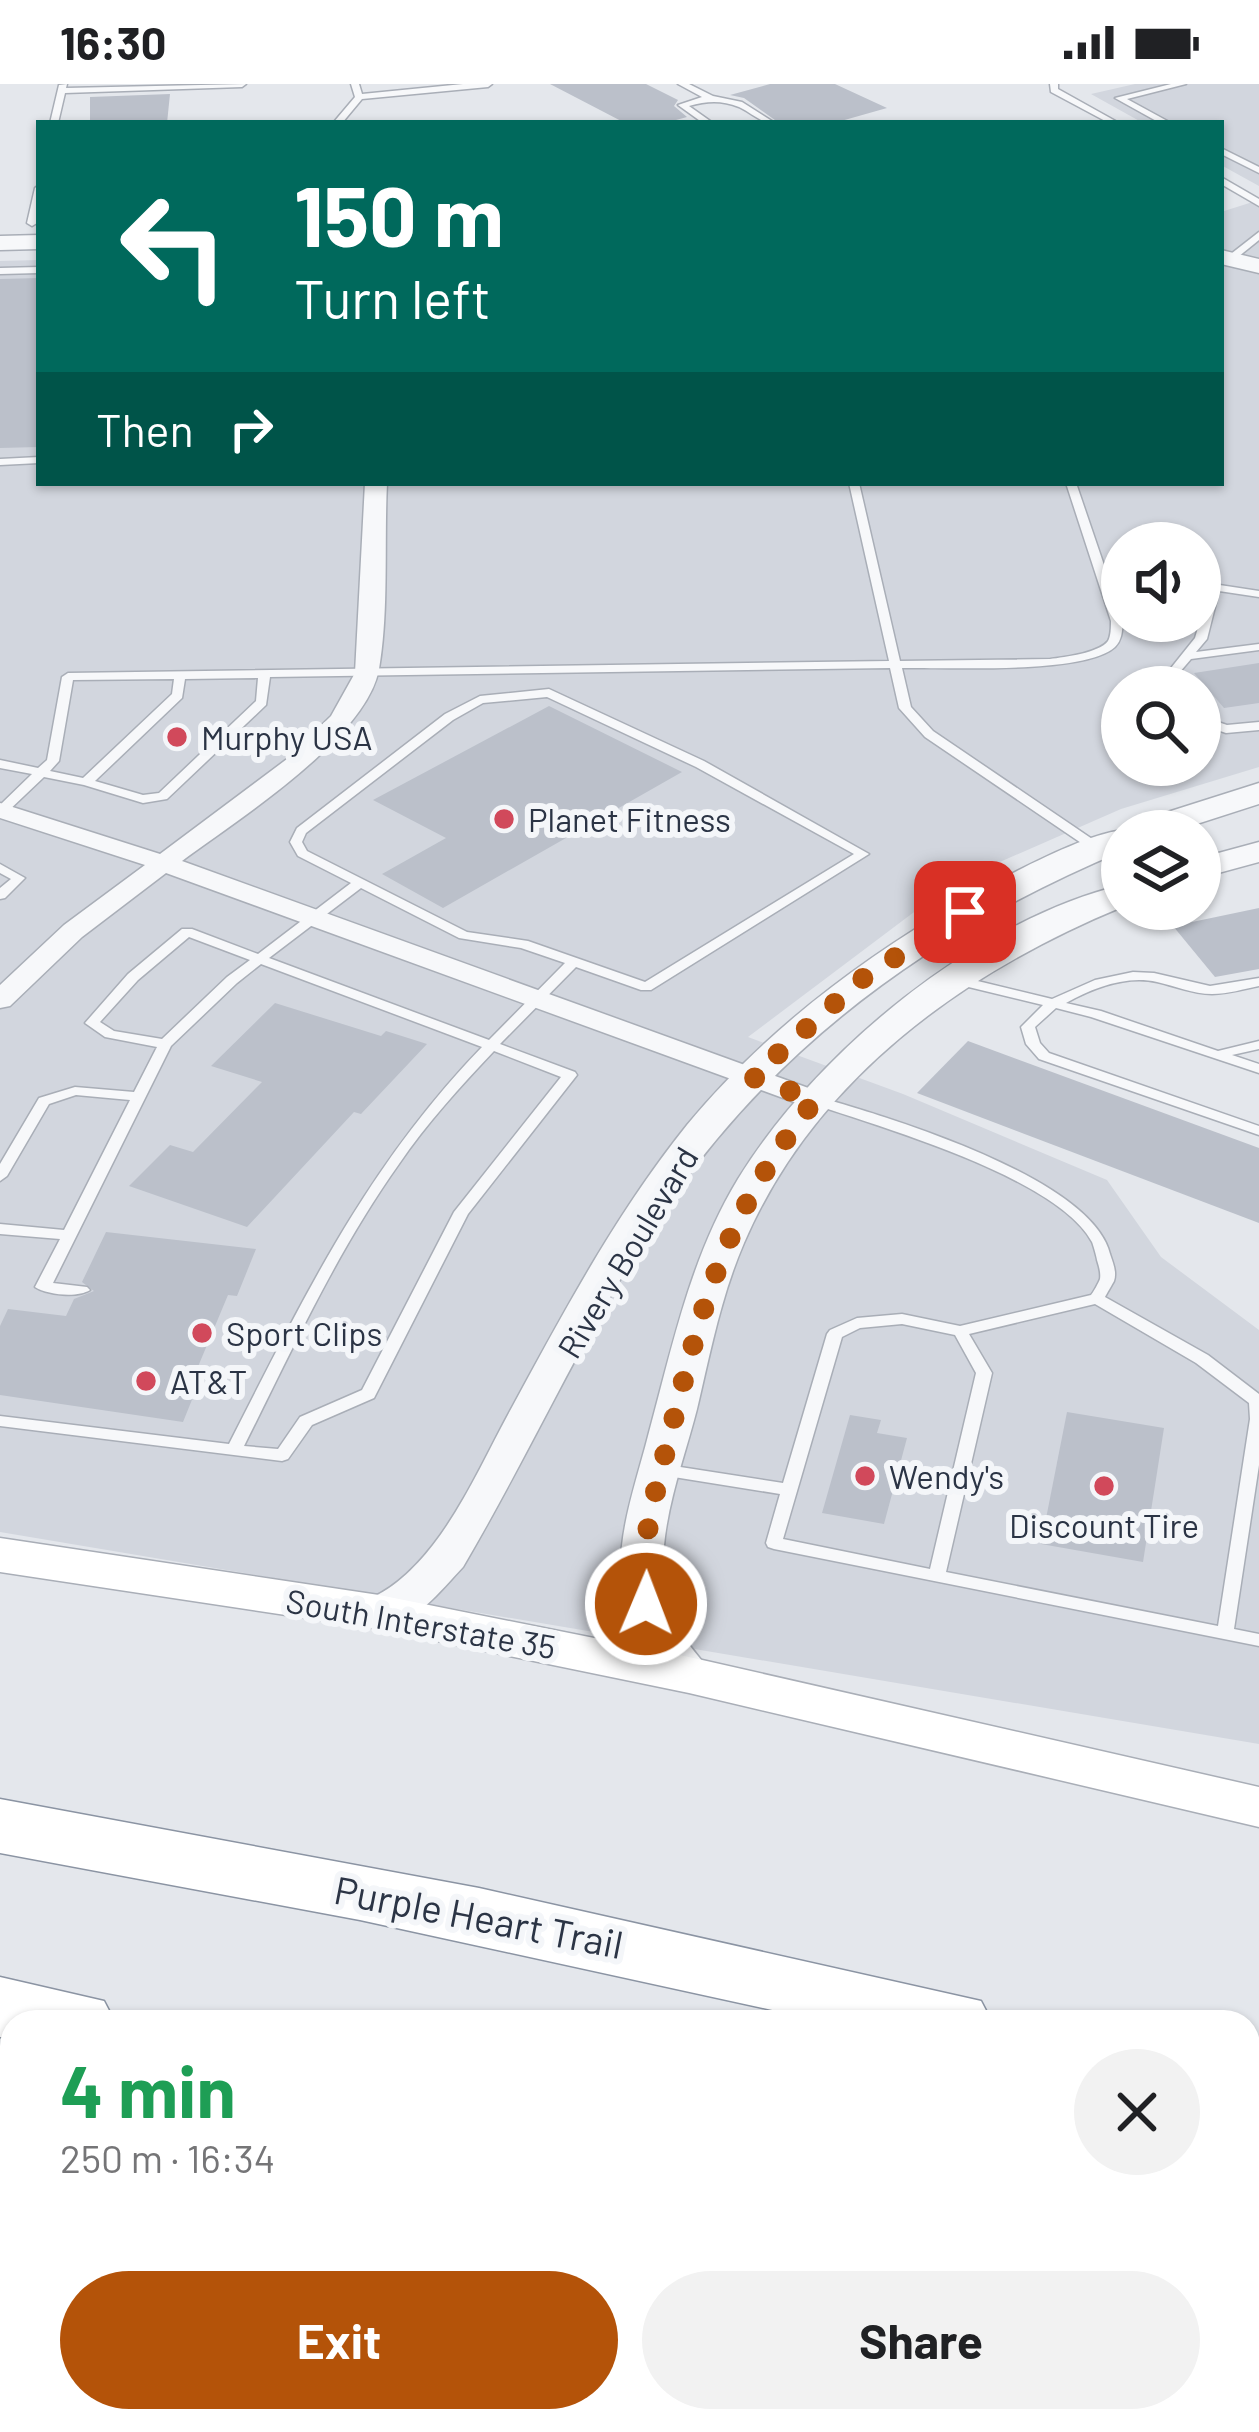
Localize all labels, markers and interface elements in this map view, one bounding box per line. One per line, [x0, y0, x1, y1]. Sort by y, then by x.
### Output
text: 16:30 [60, 15, 166, 69]
text: 150 m [294, 163, 504, 264]
icon: left [96, 168, 252, 324]
text: Turn left [294, 265, 491, 330]
icon: right [218, 396, 284, 462]
text: Then [96, 402, 194, 456]
map controls [1101, 522, 1221, 930]
button: sound [1101, 522, 1221, 642]
button: search [1101, 666, 1221, 786]
place label: Murphy USA [201, 717, 372, 757]
marker: Murphy USA [164, 724, 190, 750]
place label: Planet Fitness [528, 799, 731, 839]
marker: Planet Fitness [491, 806, 517, 832]
button: layers [1101, 810, 1221, 930]
pin [914, 861, 1016, 963]
icon: arrive [932, 879, 998, 945]
street label: Rivery Boulevard [548, 1139, 706, 1365]
place label: Sport Clips [226, 1313, 382, 1353]
marker: Sport Clips [189, 1320, 215, 1346]
place label: AT&T [170, 1361, 247, 1401]
marker: AT&T [133, 1368, 159, 1394]
place label: Wendy's [889, 1456, 1004, 1496]
marker: Wendy's [852, 1463, 878, 1489]
marker: Discount Tire [1091, 1473, 1117, 1499]
place label: Discount Tire [1009, 1505, 1199, 1545]
position arrow [583, 1541, 709, 1667]
street label: South Interstate 35 [283, 1580, 559, 1666]
street label: Purple Heart Trail [331, 1865, 627, 1967]
text: 4 min [60, 2046, 236, 2132]
button: close [1074, 2049, 1200, 2175]
text: 250 m · 16:34 [60, 2134, 275, 2181]
button: Exit [60, 2271, 618, 2409]
button: Share [642, 2271, 1200, 2409]

